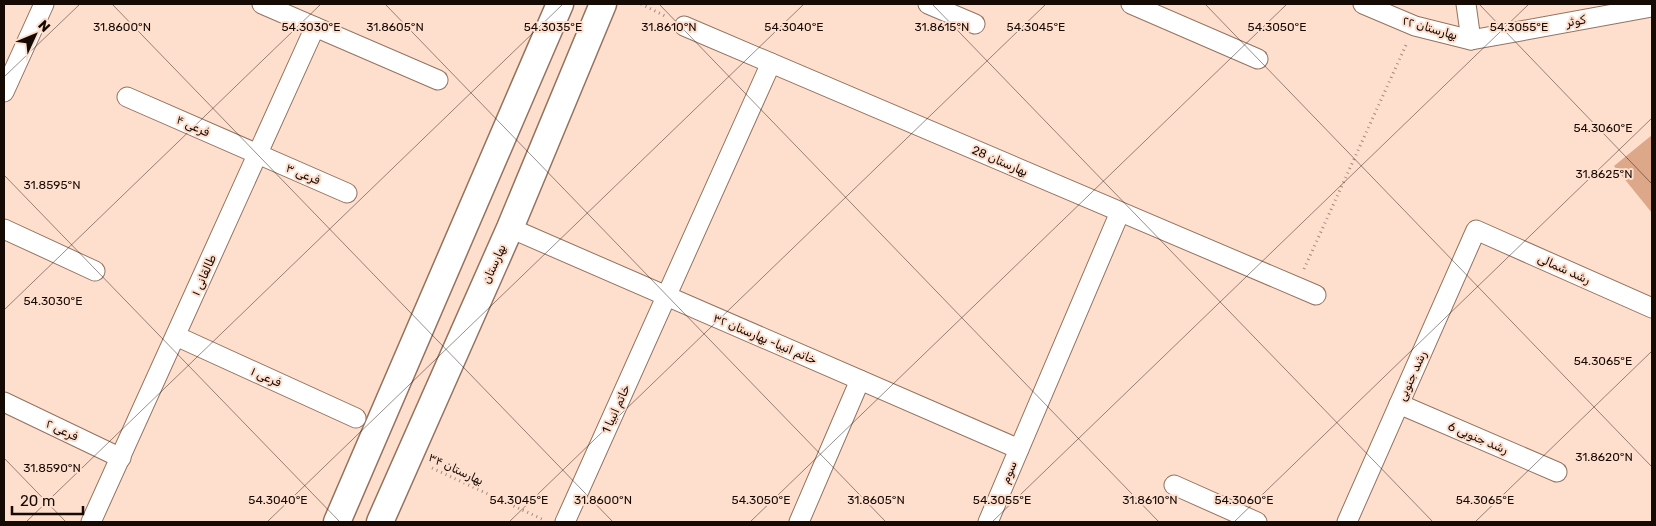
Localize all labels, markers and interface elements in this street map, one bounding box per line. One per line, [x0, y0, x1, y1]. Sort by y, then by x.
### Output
north arrow [10, 10, 60, 60]
street label: کوثر [1564, 12, 1588, 31]
street label: بهارستان ۲۲ [1401, 13, 1459, 43]
text: N [34, 17, 54, 36]
text: 31.8600°N [93, 20, 151, 34]
text: 54.3030°E [281, 20, 341, 34]
text: 31.8605°N [366, 20, 424, 34]
text: 54.3035°E [524, 20, 582, 34]
text: 31.8610°N [641, 20, 697, 34]
text: 54.3040°E [764, 20, 824, 34]
text: 31.8615°N [915, 20, 969, 34]
text: 54.3045°E [1007, 20, 1065, 34]
text: 54.3050°E [1248, 20, 1306, 34]
text: 54.3055°E [1490, 20, 1548, 34]
street label: فرعی ۴ [174, 113, 212, 141]
text: 54.3060°E [1573, 121, 1633, 135]
street label: بهارستان 28 [969, 143, 1030, 180]
street label: فرعی ۳ [283, 161, 323, 188]
text: 31.8625°N [1575, 167, 1633, 181]
text: 31.8595°N [23, 178, 81, 192]
street label: بهارستان [479, 242, 510, 286]
street label: رشد شمالی [1535, 251, 1593, 288]
street label: طالقانی ۱ [189, 252, 220, 298]
text: 54.3030°E [23, 294, 83, 308]
street label: خاتم انبیا- بهارستان ۳۲ [711, 311, 819, 368]
street label: رشد جنوبی [1395, 349, 1430, 404]
text: 54.3065°E [1574, 354, 1632, 368]
street label: فرعی ۱ [248, 364, 284, 391]
street label: خاتم انبیا 1 [599, 382, 634, 436]
street label: فرعی ۲ [43, 416, 81, 445]
street label: رشد جنوبی 6 [1446, 419, 1510, 458]
street label: بهارستان ۳۴ [426, 450, 486, 489]
text: 31.8620°N [1575, 450, 1633, 464]
street label: سوم [998, 459, 1022, 486]
text: 31.8590°N [23, 461, 81, 475]
scale bar [12, 484, 84, 516]
text: 20 m [20, 492, 55, 510]
text: 54.3040°E [248, 493, 308, 507]
text: 54.3045°E [490, 493, 548, 507]
text: 31.8600°N [574, 493, 632, 507]
text: 54.3050°E [732, 493, 790, 507]
text: 31.8605°N [847, 493, 905, 507]
text: 54.3055°E [973, 493, 1031, 507]
text: 31.8610°N [1122, 493, 1178, 507]
text: 54.3060°E [1214, 493, 1274, 507]
text: 54.3065°E [1456, 493, 1514, 507]

